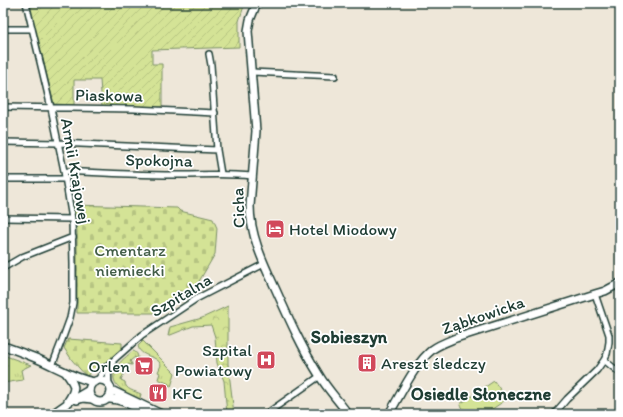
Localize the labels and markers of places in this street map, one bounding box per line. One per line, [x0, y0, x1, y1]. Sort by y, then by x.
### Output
hotel icon: Hotel Miodowy [264, 218, 286, 240]
place label: Hotel Miodowy [289, 219, 397, 239]
place label: Szpital Powiatowy [175, 340, 252, 380]
hospital icon: Szpital Powiatowy [255, 349, 277, 371]
building icon: Areszt śledczy [356, 352, 378, 374]
place label: Areszt śledczy [381, 353, 486, 373]
supermarket icon: Orlen [133, 355, 155, 377]
place label: Orlen [88, 356, 130, 376]
restaurant icon: KFC [147, 382, 169, 404]
place label: KFC [172, 383, 203, 403]

